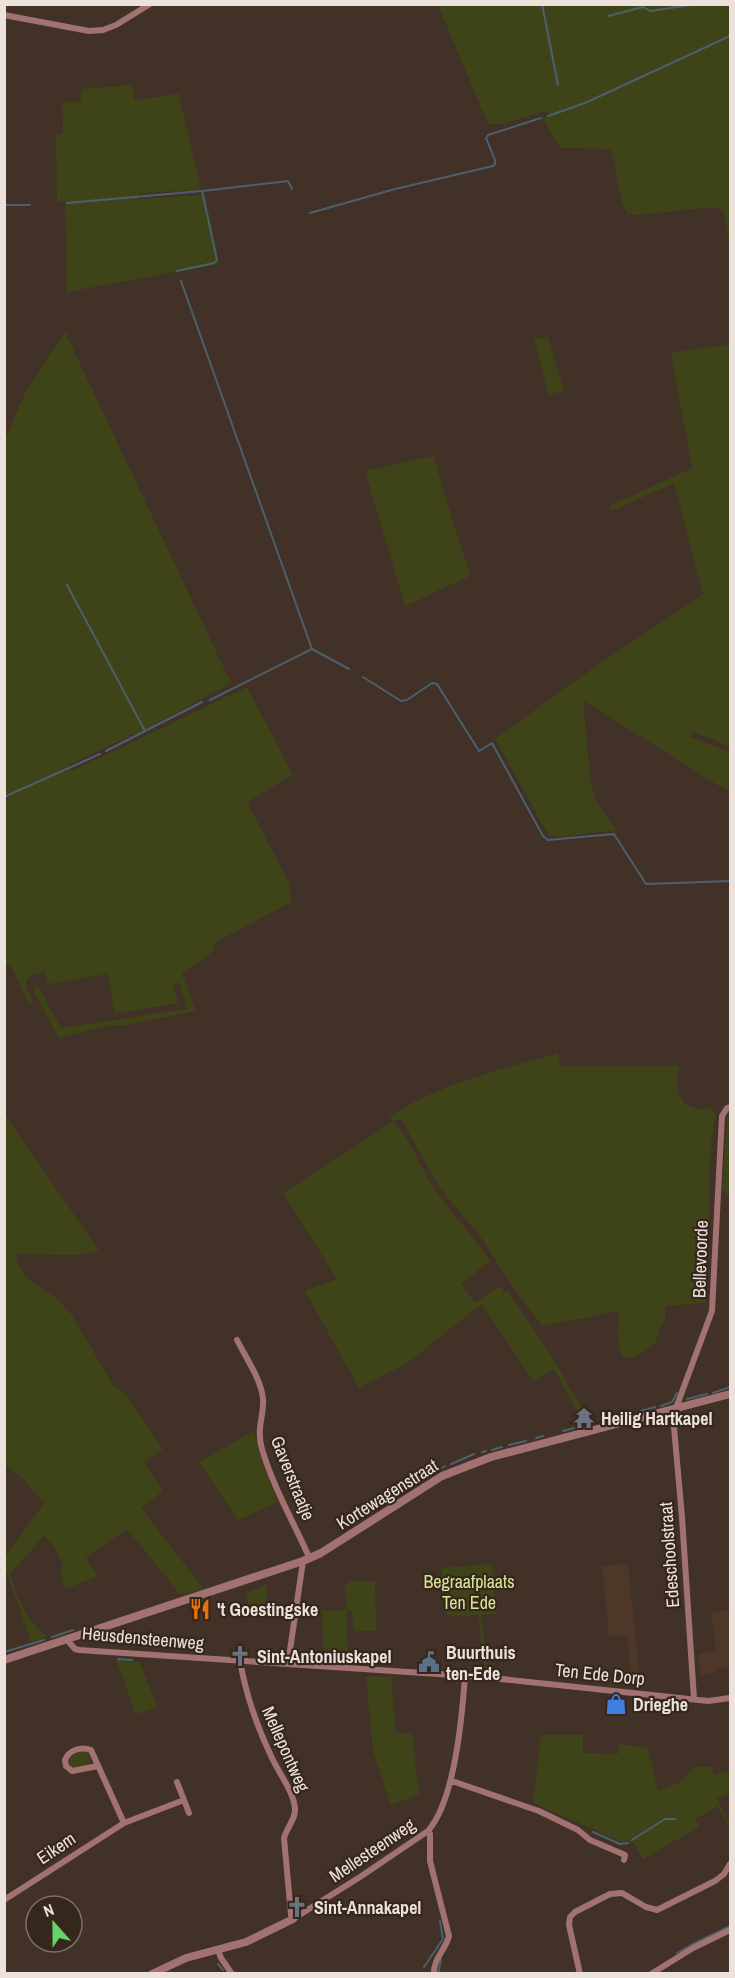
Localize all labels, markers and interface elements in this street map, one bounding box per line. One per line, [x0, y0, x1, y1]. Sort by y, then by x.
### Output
street label: Bellevoorde [686, 1220, 714, 1298]
temple icon: Heilig Hartkapel [572, 1406, 596, 1430]
place label: Heilig Hartkapel [601, 1406, 713, 1431]
street label: Gaverstraatje [265, 1432, 321, 1524]
street label: Kortewagenstraat [331, 1453, 443, 1535]
street label: Edeschoolstraat [653, 1501, 685, 1609]
park label: Begraafplaats Ten Ede [423, 1569, 515, 1615]
restaurant icon: 't Goestingske [188, 1597, 212, 1621]
place label: 't Goestingske [217, 1597, 318, 1622]
street label: Heusdensteenweg [81, 1620, 206, 1656]
place label: Buurthuis ten-Ede [446, 1640, 516, 1686]
church icon: Sint-Antoniuskapel [228, 1644, 252, 1668]
place label: Sint-Antoniuskapel [257, 1644, 392, 1669]
public building icon: Buurthuis ten-Ede [417, 1650, 441, 1674]
street label: Ten Ede Dorp [554, 1657, 646, 1691]
shop icon: Drieghe [604, 1692, 628, 1716]
place label: Drieghe [633, 1692, 688, 1717]
street label: Mellepontweg [256, 1702, 316, 1796]
street label: Mellesteenweg [324, 1812, 420, 1888]
street label: Eikem [32, 1826, 80, 1870]
north arrow [24, 1894, 84, 1954]
church icon: Sint-Annakapel [285, 1895, 309, 1919]
place label: Sint-Annakapel [314, 1895, 421, 1920]
text: N [40, 1898, 57, 1922]

